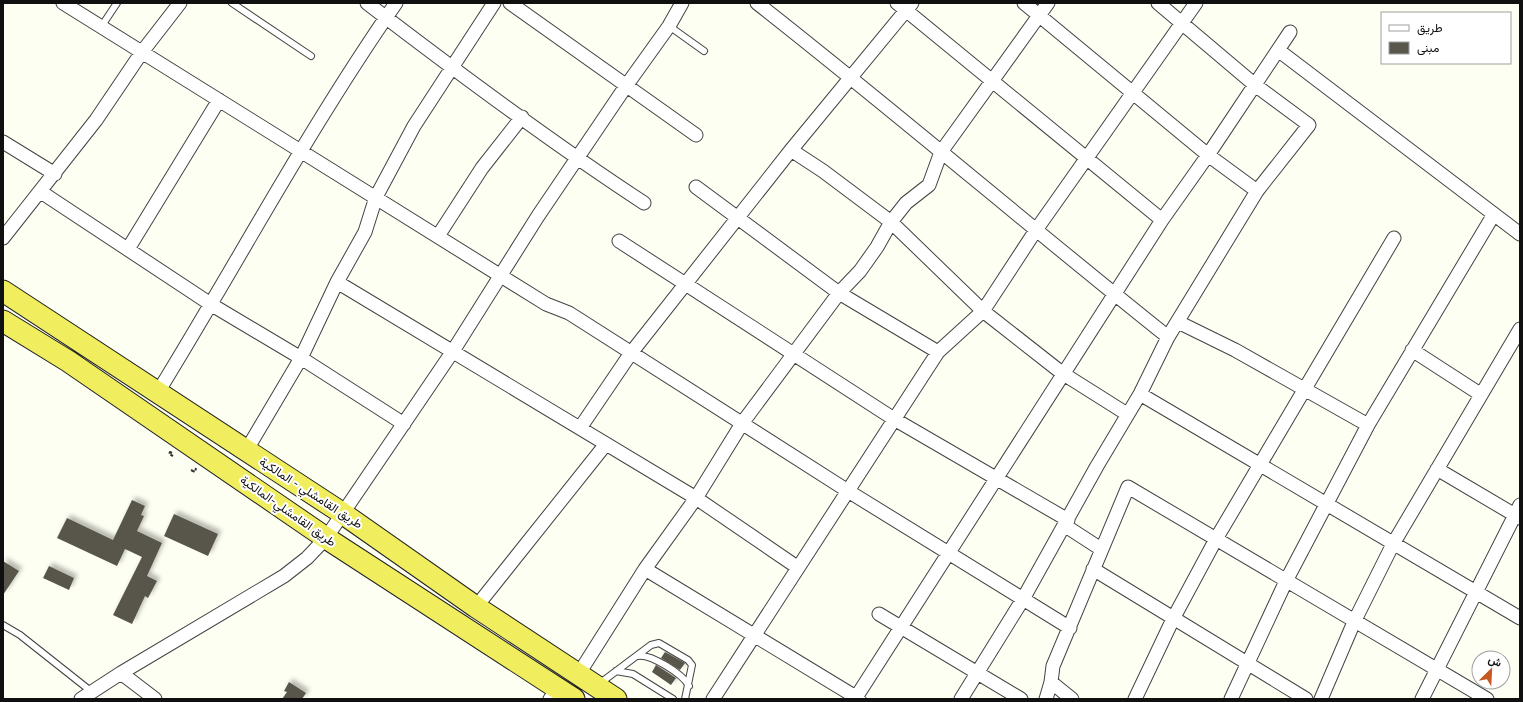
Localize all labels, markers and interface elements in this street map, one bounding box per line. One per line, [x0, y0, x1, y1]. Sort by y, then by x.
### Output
legend [1381, 12, 1511, 64]
text: طريق [1417, 21, 1443, 36]
text: مبنى [1417, 41, 1439, 56]
street label: طريق القامشلي - المالكية [255, 455, 365, 534]
street label: طريق القامشلي-المالكية [236, 473, 339, 552]
north arrow [1471, 650, 1511, 690]
text: ش [1486, 653, 1504, 670]

